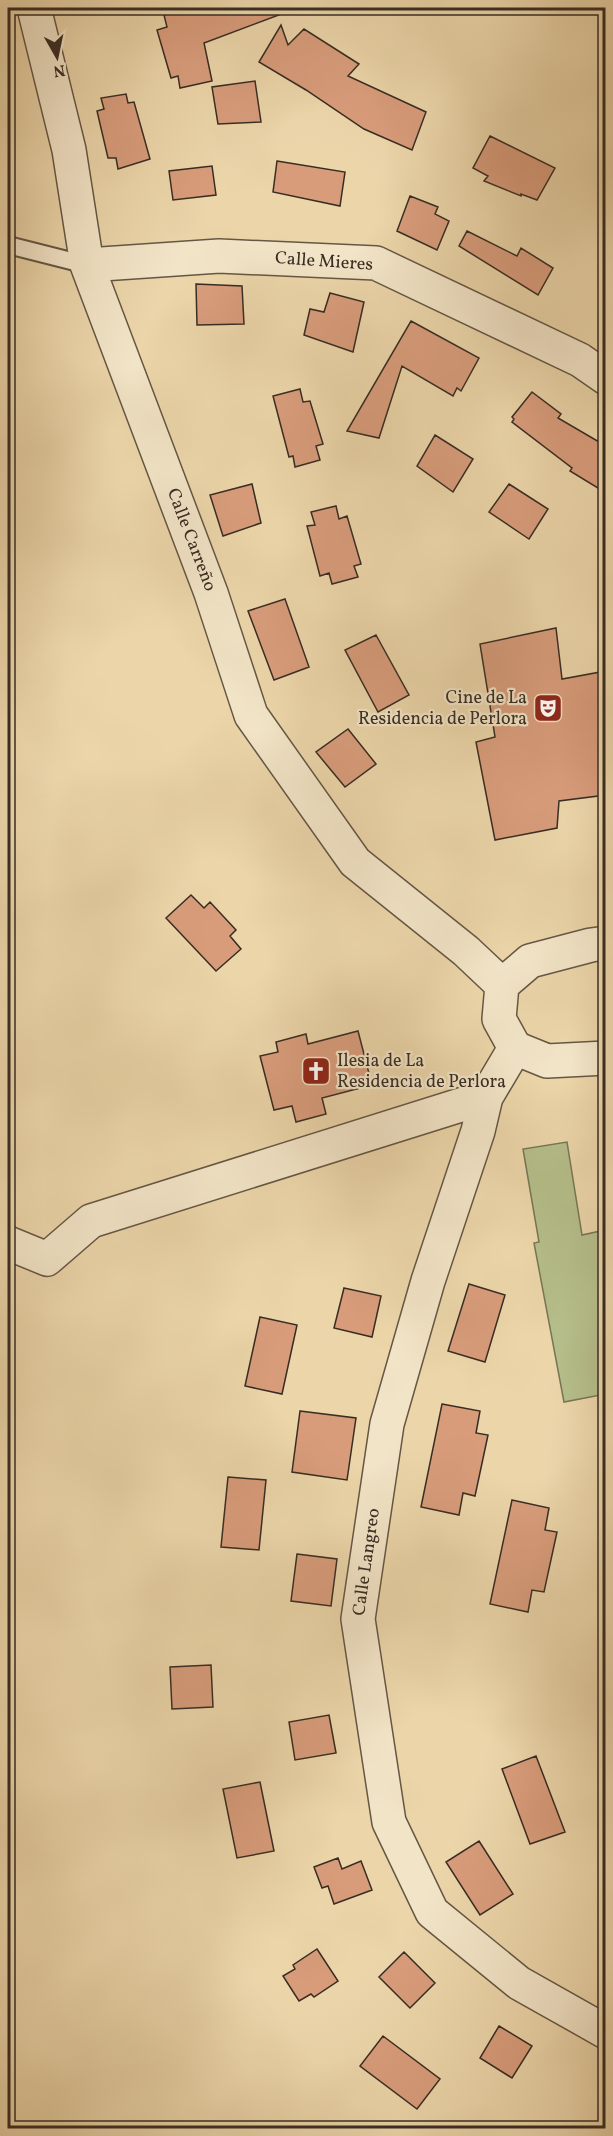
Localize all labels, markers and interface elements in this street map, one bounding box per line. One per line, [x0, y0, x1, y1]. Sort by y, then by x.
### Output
north arrow [27, 27, 87, 87]
text: N [51, 58, 66, 82]
street label: Calle Mieres [274, 246, 374, 278]
street label: Calle Carreño [160, 485, 222, 595]
place label: Cine de La Residencia de Perlora [358, 686, 527, 732]
theatre icon: Cine de La Residencia de Perlora [532, 692, 564, 724]
place label: Ilesia de La Residencia de Perlora [337, 1049, 506, 1095]
church icon: Ilesia de La Residencia de Perlora [300, 1055, 332, 1087]
street label: Calle Langreo [347, 1507, 387, 1617]

